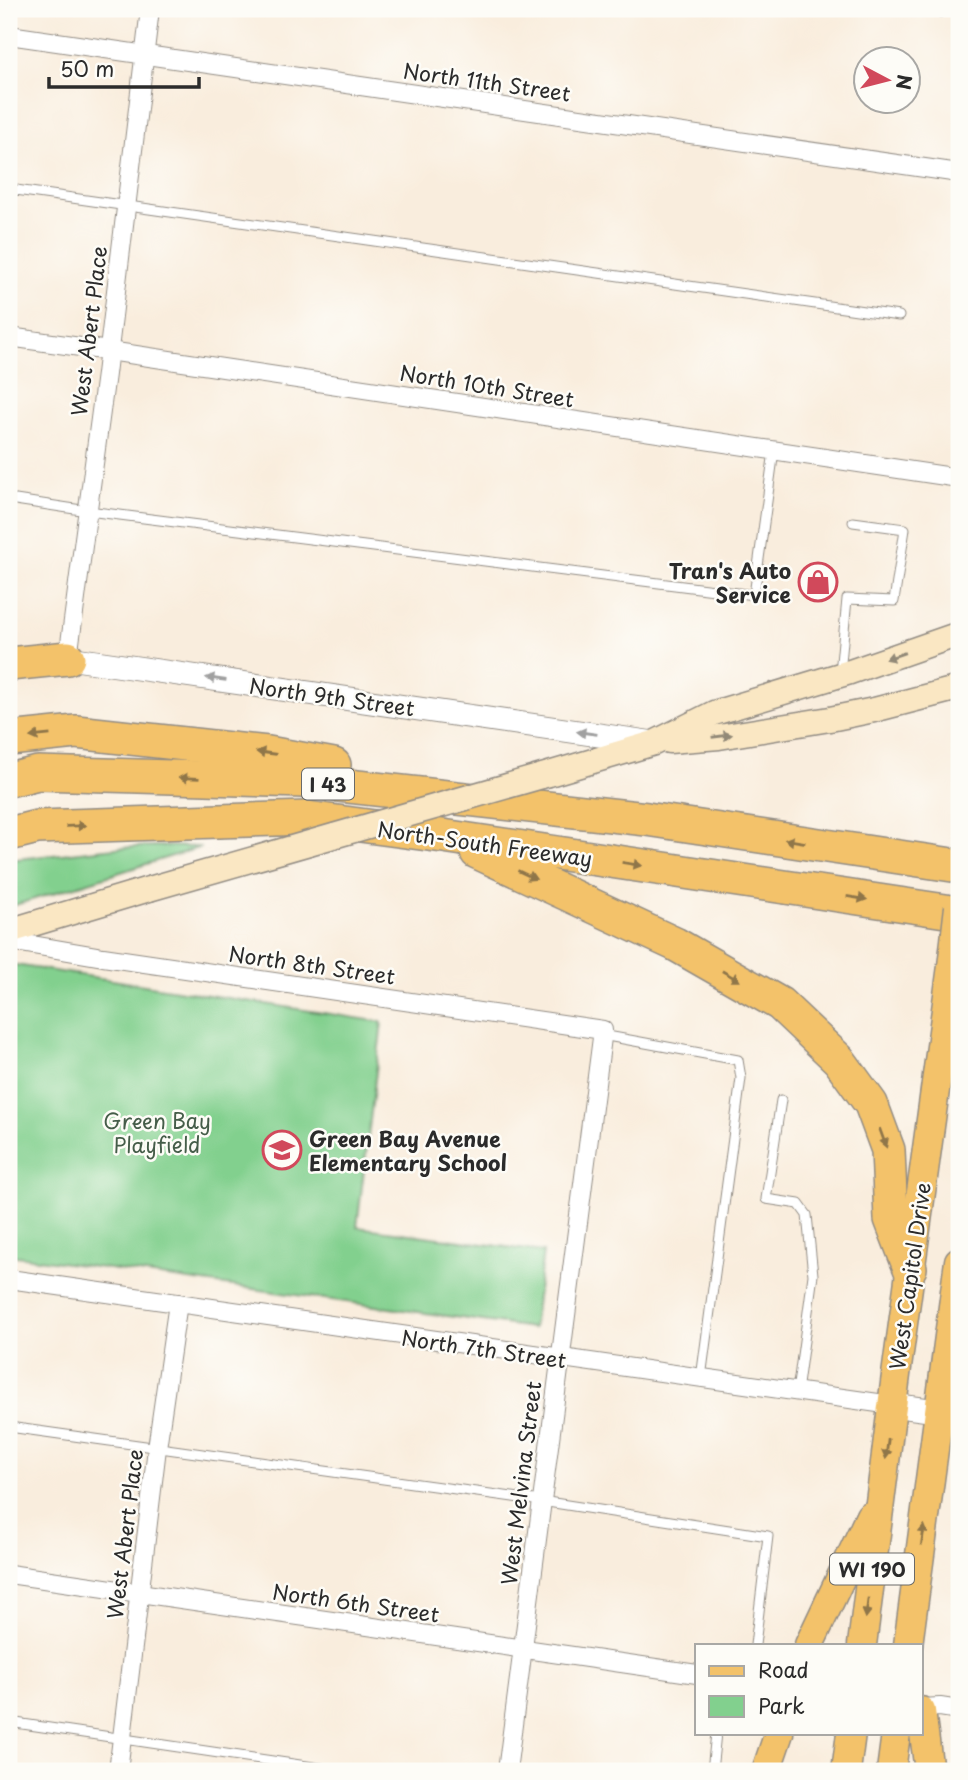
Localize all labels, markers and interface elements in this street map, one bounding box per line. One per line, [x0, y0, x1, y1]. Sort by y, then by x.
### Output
scale bar [49, 46, 200, 90]
north arrow [852, 46, 922, 116]
text: 50 m [60, 52, 114, 84]
street label: North 11th Street [401, 53, 573, 109]
text: N [890, 73, 920, 91]
street label: West Abert Place [62, 244, 114, 418]
street label: North 10th Street [398, 355, 576, 415]
place label: Tran's Auto Service [669, 554, 791, 610]
shop icon: Tran's Auto Service [797, 561, 839, 603]
one-way arrow [884, 651, 905, 662]
street label: North 9th Street [247, 669, 417, 723]
one-way arrow [205, 674, 227, 685]
one-way arrow [576, 727, 598, 738]
one-way arrow [29, 730, 51, 741]
one-way arrow [711, 731, 733, 742]
one-way arrow [255, 747, 277, 758]
road number: I 43 [302, 768, 354, 800]
one-way arrow [178, 772, 200, 783]
street label: North-South Freeway [375, 812, 595, 874]
one-way arrow [65, 820, 87, 832]
one-way arrow [784, 836, 806, 847]
one-way arrow [621, 859, 643, 870]
one-way arrow [517, 869, 537, 881]
one-way arrow [846, 892, 868, 903]
street label: North 8th Street [227, 936, 397, 992]
one-way arrow [721, 970, 741, 982]
park label: Green Bay Playfield [103, 1104, 211, 1160]
place label: Green Bay Avenue Elementary School [309, 1122, 507, 1178]
one-way arrow [878, 1127, 889, 1148]
school or university icon: Green Bay Avenue Elementary School [261, 1129, 303, 1171]
street label: West Capitol Drive [880, 1180, 938, 1372]
street label: North 7th Street [399, 1321, 569, 1375]
street label: West Melvina Street [492, 1379, 548, 1587]
one-way arrow [881, 1438, 892, 1460]
street label: West Abert Place [98, 1447, 150, 1621]
one-way arrow [918, 1524, 929, 1546]
road number: WI 190 [830, 1554, 914, 1584]
street label: North 6th Street [271, 1574, 441, 1630]
one-way arrow [861, 1597, 872, 1619]
legend [695, 1644, 922, 1734]
text: Road [758, 1653, 809, 1685]
text: Park [758, 1689, 805, 1721]

